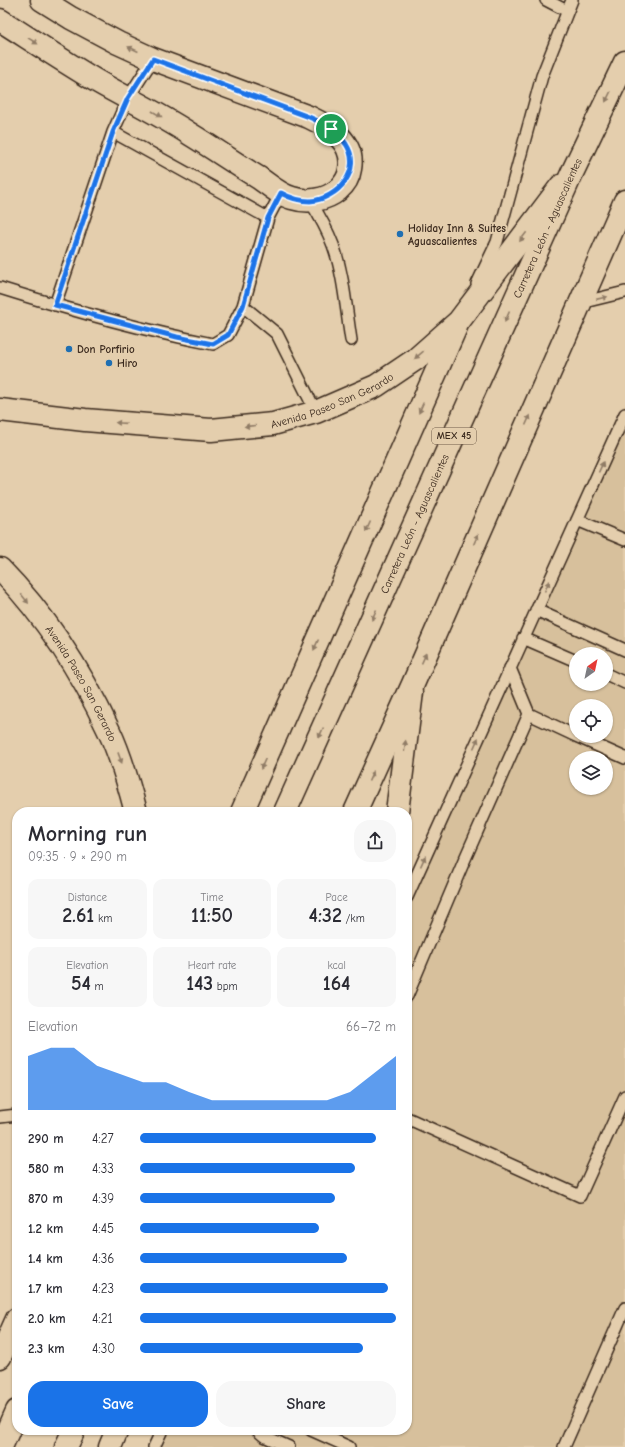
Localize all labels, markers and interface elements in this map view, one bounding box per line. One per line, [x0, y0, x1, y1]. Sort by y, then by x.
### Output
one-way arrow [28, 37, 38, 45]
one-way arrow [126, 46, 138, 52]
one-way arrow [605, 91, 611, 103]
one-way arrow [151, 111, 163, 118]
pin [314, 112, 348, 146]
icon: arrive [320, 118, 342, 140]
street label: Carretera León - Aguascalientes [510, 156, 585, 300]
place label: Holiday Inn & Suites Aguascalientes [408, 222, 506, 248]
marker: Holiday Inn & Suites Aguascalientes [395, 229, 405, 239]
one-way arrow [519, 232, 527, 243]
one-way arrow [596, 294, 608, 300]
one-way arrow [504, 311, 510, 323]
place label: Don Porfirio [77, 343, 135, 356]
marker: Don Porfirio [64, 344, 74, 354]
one-way arrow [414, 351, 425, 360]
place label: Hiro [117, 357, 138, 370]
marker: Hiro [104, 358, 114, 368]
street label: Avenida Paseo San Gerardo [269, 370, 396, 431]
one-way arrow [418, 402, 424, 413]
one-way arrow [526, 413, 532, 425]
one-way arrow [115, 420, 127, 427]
one-way arrow [244, 423, 256, 430]
road number: MEX 45 [432, 428, 476, 444]
street label: Carretera León - Aguascalientes [377, 452, 452, 596]
one-way arrow [598, 461, 604, 473]
one-way arrow [365, 521, 371, 532]
one-way arrow [473, 533, 479, 544]
one-way arrow [544, 580, 550, 591]
one-way arrow [21, 593, 30, 604]
one-way arrow [371, 609, 377, 620]
street label: Avenida Paseo San Gerardo [43, 623, 119, 743]
one-way arrow [313, 640, 319, 651]
north arrow [569, 647, 613, 691]
map controls [569, 647, 613, 795]
one-way arrow [421, 652, 427, 664]
button: locate [569, 699, 613, 743]
one-way arrow [317, 728, 323, 740]
one-way arrow [473, 737, 479, 748]
one-way arrow [402, 739, 408, 752]
button: layers [569, 751, 613, 795]
one-way arrow [117, 752, 123, 764]
one-way arrow [260, 759, 266, 770]
one-way arrow [368, 771, 374, 782]
button: share [354, 820, 396, 862]
text: Morning run [28, 821, 147, 847]
text: 09:35 · 9 × 290 m [28, 849, 127, 864]
one-way arrow [420, 856, 426, 867]
text: Distance [68, 891, 107, 904]
text: Time [201, 891, 223, 904]
text: Pace [326, 891, 348, 904]
text: 2.61 [62, 904, 94, 927]
text: 11:50 [191, 904, 233, 927]
text: 4:32 [309, 904, 342, 927]
text: km [94, 912, 112, 925]
text: /km [342, 912, 365, 925]
text: Elevation [66, 959, 108, 972]
text: Heart rate [188, 959, 236, 972]
text: kcal [327, 959, 346, 972]
text: 54 [71, 972, 91, 995]
text: 143 [186, 972, 213, 995]
text: 164 [323, 972, 351, 995]
text: m [91, 980, 104, 993]
text: bpm [213, 980, 238, 993]
text: Elevation [28, 1019, 78, 1034]
text: 66–72 m [346, 1019, 396, 1034]
text: 290 m [28, 1131, 64, 1146]
text: 4:27 [92, 1131, 114, 1146]
text: 580 m [28, 1161, 64, 1176]
text: 4:33 [92, 1161, 114, 1176]
text: 870 m [28, 1191, 63, 1206]
text: 4:39 [92, 1191, 114, 1206]
text: 1.2 km [28, 1221, 63, 1236]
text: 4:45 [92, 1221, 114, 1236]
text: 1.4 km [28, 1251, 63, 1266]
text: 4:36 [92, 1251, 114, 1266]
text: 1.7 km [28, 1281, 63, 1296]
text: 4:23 [92, 1281, 114, 1296]
text: 2.0 km [28, 1311, 66, 1326]
text: 4:21 [92, 1311, 113, 1326]
text: 2.3 km [28, 1341, 65, 1356]
text: 4:30 [92, 1341, 115, 1356]
button: Save [28, 1381, 208, 1427]
button: Share [216, 1381, 396, 1427]

